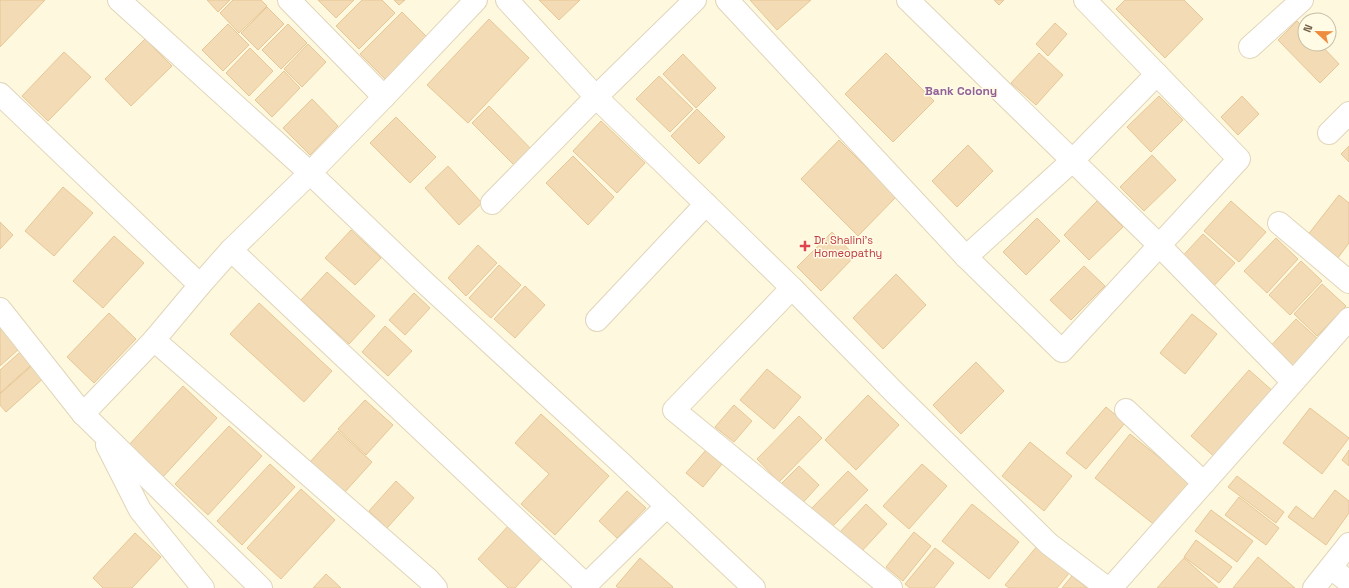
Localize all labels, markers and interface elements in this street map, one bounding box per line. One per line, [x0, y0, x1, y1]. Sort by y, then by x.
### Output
north arrow [1297, 12, 1337, 52]
text: N [1300, 22, 1316, 34]
district label: Bank Colony [925, 83, 997, 99]
place label: Dr. Shalini's Homeopathy [814, 233, 882, 260]
marker: Dr. Shalini's Homeopathy [799, 240, 811, 252]

